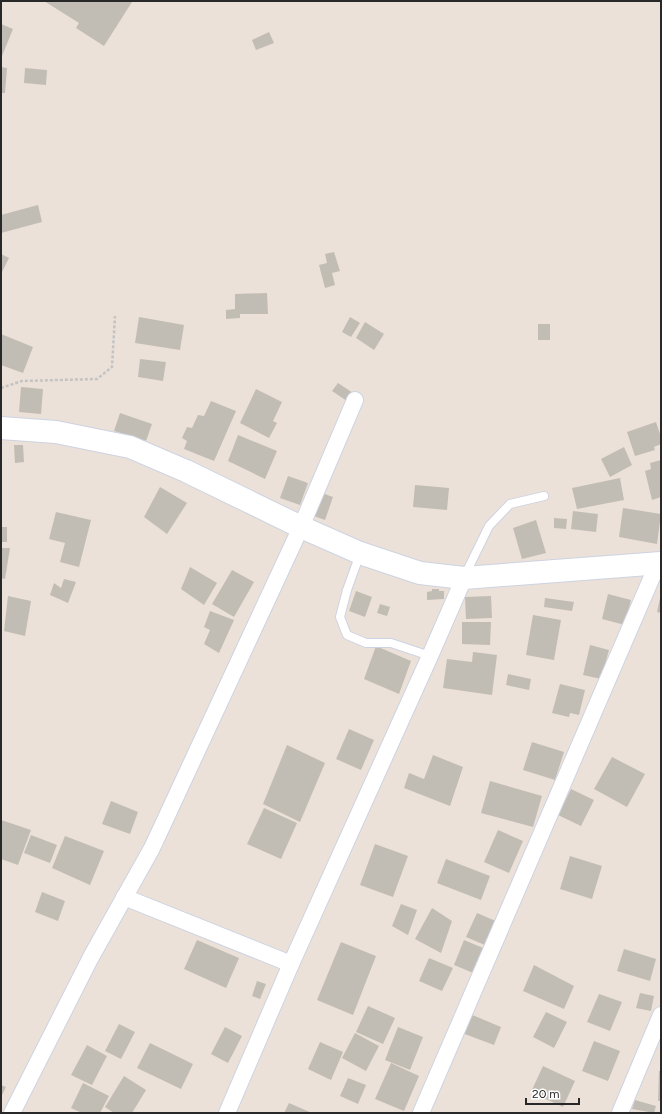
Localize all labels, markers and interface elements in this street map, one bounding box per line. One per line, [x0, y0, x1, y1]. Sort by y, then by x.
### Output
scale bar [526, 1080, 579, 1106]
text: 20 m [532, 1087, 560, 1101]

